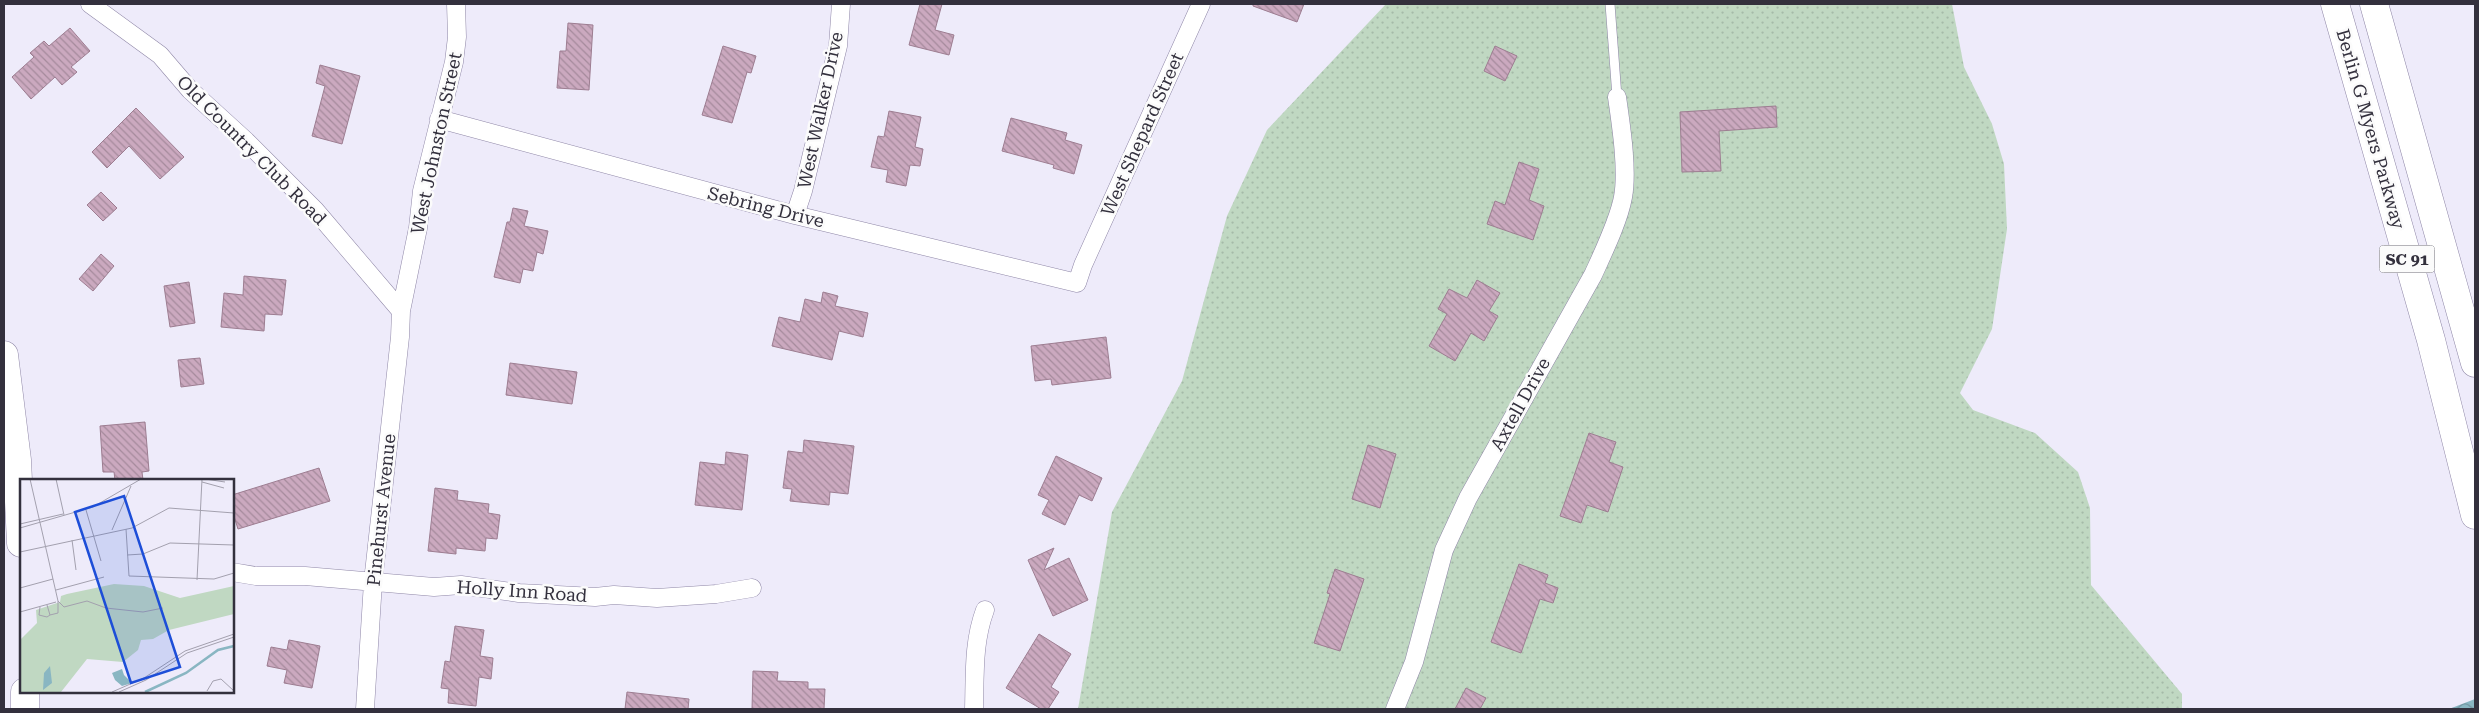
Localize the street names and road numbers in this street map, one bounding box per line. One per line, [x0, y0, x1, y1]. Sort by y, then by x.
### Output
street label: Berlin G Myers Parkway [2332, 27, 2410, 232]
street label: West Walker Drive [793, 30, 847, 190]
street label: West Shepard Street [1097, 49, 1188, 219]
street label: West Johnston Street [406, 50, 466, 236]
street label: Old Country Club Road [173, 71, 331, 229]
street label: Sebring Drive [706, 182, 827, 232]
road number: SC 91 [2380, 245, 2434, 272]
street label: Axtell Drive [1486, 354, 1554, 454]
street label: Pinehurst Avenue [363, 433, 399, 587]
street label: Holly Inn Road [456, 576, 588, 606]

